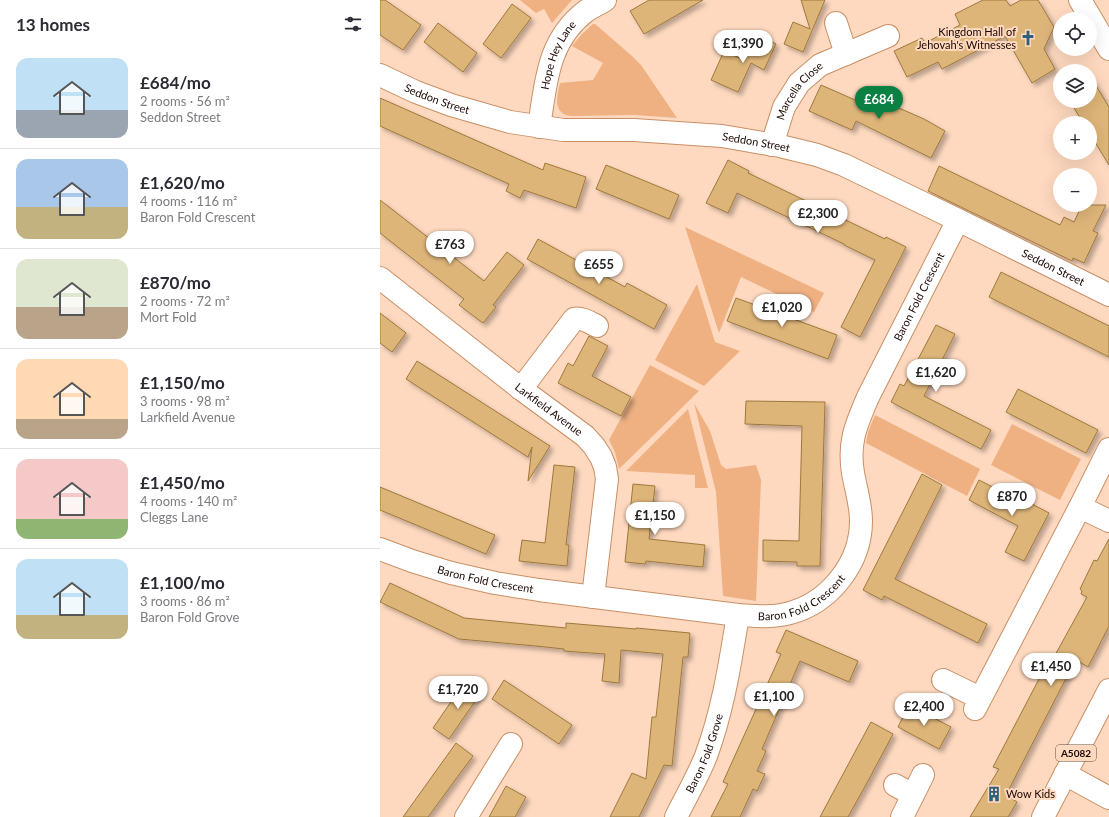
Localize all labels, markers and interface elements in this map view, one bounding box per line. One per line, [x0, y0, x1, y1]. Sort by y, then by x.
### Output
map controls [1053, 12, 1097, 212]
button: locate [1053, 12, 1097, 56]
icon: filters [342, 13, 364, 35]
text: 13 homes [16, 14, 90, 35]
street label: Hope Hey Lane [538, 17, 578, 91]
place label: Kingdom Hall of Jehovah's Witnesses [917, 25, 1016, 51]
church icon: Kingdom Hall of Jehovah's Witnesses [1019, 29, 1037, 47]
pin: £1,390 [710, 30, 776, 64]
text: £1,390 [723, 35, 763, 51]
street label: Marcella Close [773, 59, 825, 121]
button: layers [1053, 64, 1097, 108]
text: £684/mo [140, 72, 211, 93]
icon: home [48, 74, 96, 122]
street label: Seddon Street [403, 81, 471, 116]
pin: £684 [855, 86, 903, 120]
text: £684 [864, 91, 894, 107]
text: 2 rooms · 56 m² [140, 93, 230, 109]
text: Seddon Street [140, 109, 221, 125]
button: + [1053, 116, 1097, 160]
street label: Seddon Street [721, 129, 791, 154]
button: − [1053, 168, 1097, 212]
text: £1,620/mo [140, 172, 225, 193]
icon: home [48, 175, 96, 223]
text: 4 rooms · 116 m² [140, 193, 237, 209]
pin: £2,300 [785, 200, 851, 234]
text: £2,300 [798, 205, 838, 221]
text: Baron Fold Crescent [140, 209, 255, 225]
pin: £763 [426, 231, 474, 265]
text: £763 [435, 236, 465, 252]
street label: Seddon Street [1020, 246, 1087, 288]
street label: Baron Fold Crescent [891, 250, 947, 343]
pin: £655 [575, 251, 623, 285]
text: £655 [584, 256, 614, 272]
text: £870/mo [140, 272, 211, 293]
icon: home [48, 275, 96, 323]
text: 2 rooms · 72 m² [140, 293, 230, 309]
pin: £1,020 [749, 294, 815, 328]
text: £1,020 [762, 299, 802, 315]
text: Mort Fold [140, 309, 196, 325]
pin: £1,620 [903, 359, 969, 393]
text: £1,620 [916, 364, 956, 380]
text: £1,150/mo [140, 372, 225, 393]
icon: home [48, 375, 96, 423]
street label: Larkfield Avenue [513, 380, 586, 438]
text: 3 rooms · 98 m² [140, 393, 230, 409]
text: Larkfield Avenue [140, 409, 235, 425]
text: £1,450/mo [140, 472, 225, 493]
icon: home [48, 475, 96, 523]
pin: £870 [988, 483, 1036, 517]
text: £870 [997, 488, 1027, 504]
text: 4 rooms · 140 m² [140, 493, 237, 509]
pin: £1,150 [622, 502, 688, 536]
text: £1,150 [635, 507, 675, 523]
text: Cleggs Lane [140, 509, 208, 525]
street label: Baron Fold Crescent [436, 562, 534, 595]
text: £1,100/mo [140, 572, 225, 593]
street label: Baron Fold Crescent [758, 572, 847, 622]
icon: home [48, 575, 96, 623]
text: 3 rooms · 86 m² [140, 593, 230, 609]
text: Baron Fold Grove [140, 609, 239, 625]
pin: £1,450 [1018, 653, 1084, 687]
text: £1,450 [1031, 658, 1071, 674]
pin: £1,720 [425, 676, 491, 710]
text: £1,720 [438, 681, 478, 697]
pin: £1,100 [741, 683, 807, 717]
text: £1,100 [754, 688, 794, 704]
pin: £2,400 [891, 693, 957, 727]
text: £2,400 [904, 698, 944, 714]
street label: Baron Fold Grove [683, 712, 725, 795]
road number: A5082 [1056, 745, 1096, 761]
building icon: Wow Kids [985, 785, 1003, 803]
place label: Wow Kids [1006, 787, 1055, 800]

